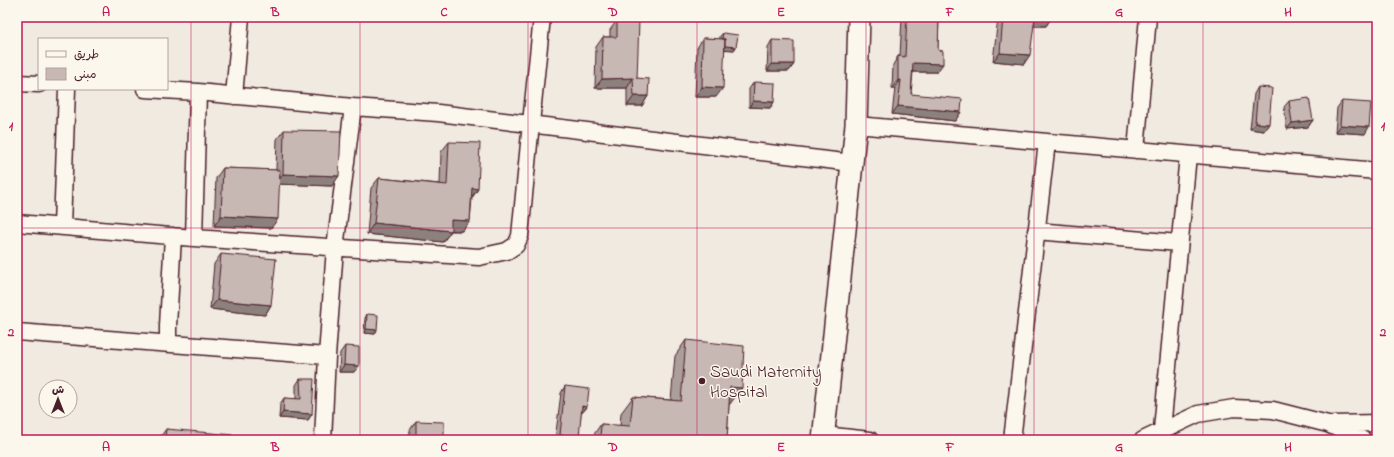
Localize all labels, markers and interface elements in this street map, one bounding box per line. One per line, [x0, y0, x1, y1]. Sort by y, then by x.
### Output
text: A [102, 3, 110, 22]
text: B [270, 3, 280, 22]
text: C [440, 3, 448, 22]
text: D [607, 3, 618, 22]
text: E [777, 3, 785, 22]
text: F [945, 3, 955, 22]
text: G [1115, 3, 1123, 22]
text: H [1284, 3, 1292, 22]
legend [38, 38, 168, 90]
text: طريق [74, 46, 99, 64]
text: مبنى [74, 66, 97, 84]
text: 1 [9, 117, 14, 136]
text: 1 [1381, 117, 1386, 136]
text: 2 [7, 323, 15, 342]
text: 2 [1379, 323, 1387, 342]
place label: Saudi Maternity Hospital [710, 360, 821, 405]
marker: Saudi Maternity Hospital [697, 376, 707, 386]
north arrow [38, 379, 78, 419]
text: ش [52, 382, 64, 398]
text: A [102, 438, 110, 457]
text: B [270, 438, 280, 457]
text: C [440, 438, 448, 457]
text: D [607, 438, 618, 457]
text: E [777, 438, 785, 457]
text: F [945, 438, 955, 457]
text: G [1115, 438, 1123, 457]
text: H [1284, 438, 1292, 457]

